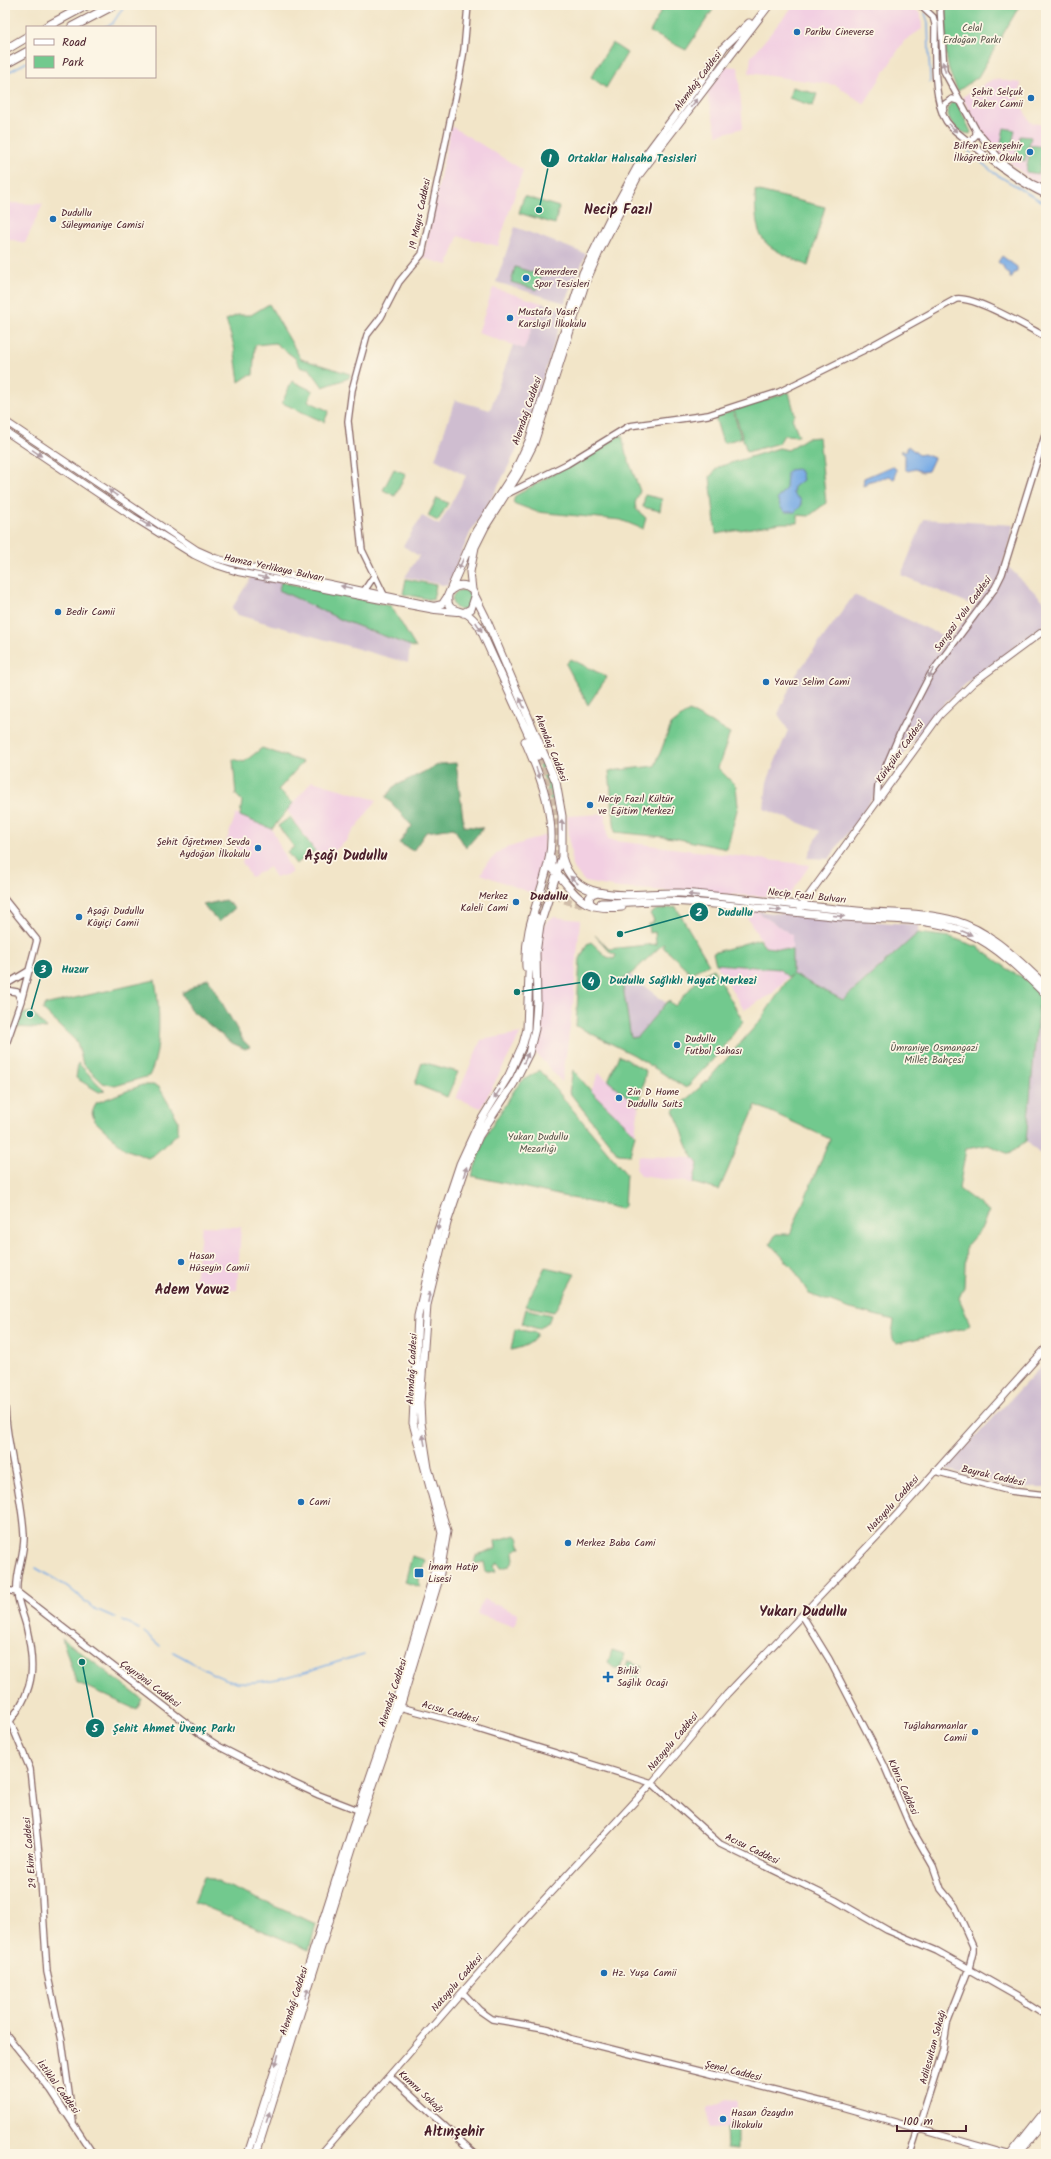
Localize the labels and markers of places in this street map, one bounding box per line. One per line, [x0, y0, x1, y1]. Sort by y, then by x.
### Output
place label: Paribu Cineverse [805, 24, 874, 40]
marker: Paribu Cineverse [792, 27, 802, 37]
place label: Şehit Selçuk Paker Camii [971, 84, 1024, 112]
marker: Şehit Selçuk Paker Camii [1026, 93, 1036, 103]
place label: Bilfen Esenşehir İlköğretim Okulu [953, 138, 1023, 166]
callout: Ortaklar Halısaha Tesisleri [540, 146, 704, 169]
marker: Bilfen Esenşehir İlköğretim Okulu [1025, 147, 1035, 157]
place label: Dudullu Süleymaniye Camisi [61, 205, 145, 233]
marker: Dudullu Süleymaniye Camisi [48, 214, 58, 224]
place label: Kemerdere Spor Tesisleri [534, 264, 590, 292]
marker: Kemerdere Spor Tesisleri [521, 273, 531, 283]
place label: Mustafa Vasıf Karslıgil İlkokulu [518, 304, 587, 332]
marker: Mustafa Vasıf Karslıgil İlkokulu [505, 313, 515, 323]
place label: Bedir Camii [66, 604, 116, 620]
marker: Bedir Camii [53, 607, 63, 617]
place label: Yavuz Selim Cami [774, 674, 850, 690]
marker: Yavuz Selim Cami [761, 677, 771, 687]
place label: Necip Fazıl Kültür ve Eğitim Merkezi [598, 791, 674, 819]
marker: Necip Fazıl Kültür ve Eğitim Merkezi [585, 800, 595, 810]
place label: Şehit Öğretmen Sevda Aydoğan İlkokulu [156, 834, 250, 862]
marker: Şehit Öğretmen Sevda Aydoğan İlkokulu [253, 843, 263, 853]
place label: Merkez Kaleli Cami [461, 888, 509, 916]
marker: Merkez Kaleli Cami [511, 897, 521, 907]
callout: Dudullu [689, 900, 760, 923]
place label: Aşağı Dudullu Köyiçi Camii [87, 903, 144, 931]
marker: Aşağı Dudullu Köyiçi Camii [74, 912, 84, 922]
callout: Huzur [33, 957, 96, 980]
callout: Dudullu Sağlıklı Hayat Merkezi [581, 969, 764, 992]
place label: Dudullu Futbol Sahası [685, 1031, 742, 1059]
marker: Dudullu Futbol Sahası [672, 1040, 682, 1050]
place label: Zin D Home Dudullu Suits [627, 1084, 683, 1112]
marker: Zin D Home Dudullu Suits [614, 1093, 624, 1103]
place label: Hasan Hüseyin Camii [189, 1248, 250, 1276]
marker: Hasan Hüseyin Camii [176, 1257, 186, 1267]
place label: Cami [309, 1494, 331, 1510]
marker: Cami [296, 1497, 306, 1507]
place label: Merkez Baba Cami [576, 1535, 656, 1551]
marker: Merkez Baba Cami [563, 1538, 573, 1548]
place label: İmam Hatip Lisesi [428, 1559, 478, 1587]
marker: İmam Hatip Lisesi [413, 1567, 425, 1579]
place label: Birlik Sağlık Ocağı [617, 1663, 668, 1691]
marker: Birlik Sağlık Ocağı [602, 1671, 614, 1683]
callout: Şehit Ahmet Üvenç Parkı [85, 1716, 243, 1739]
place label: Tuğlaharmanlar Camii [903, 1718, 968, 1746]
marker: Tuğlaharmanlar Camii [970, 1727, 980, 1737]
place label: Hz. Yuşa Camii [612, 1965, 677, 1981]
marker: Hz. Yuşa Camii [599, 1968, 609, 1978]
place label: Hasan Özaydın İlkokulu [731, 2105, 794, 2133]
marker: Hasan Özaydın İlkokulu [718, 2114, 728, 2124]

